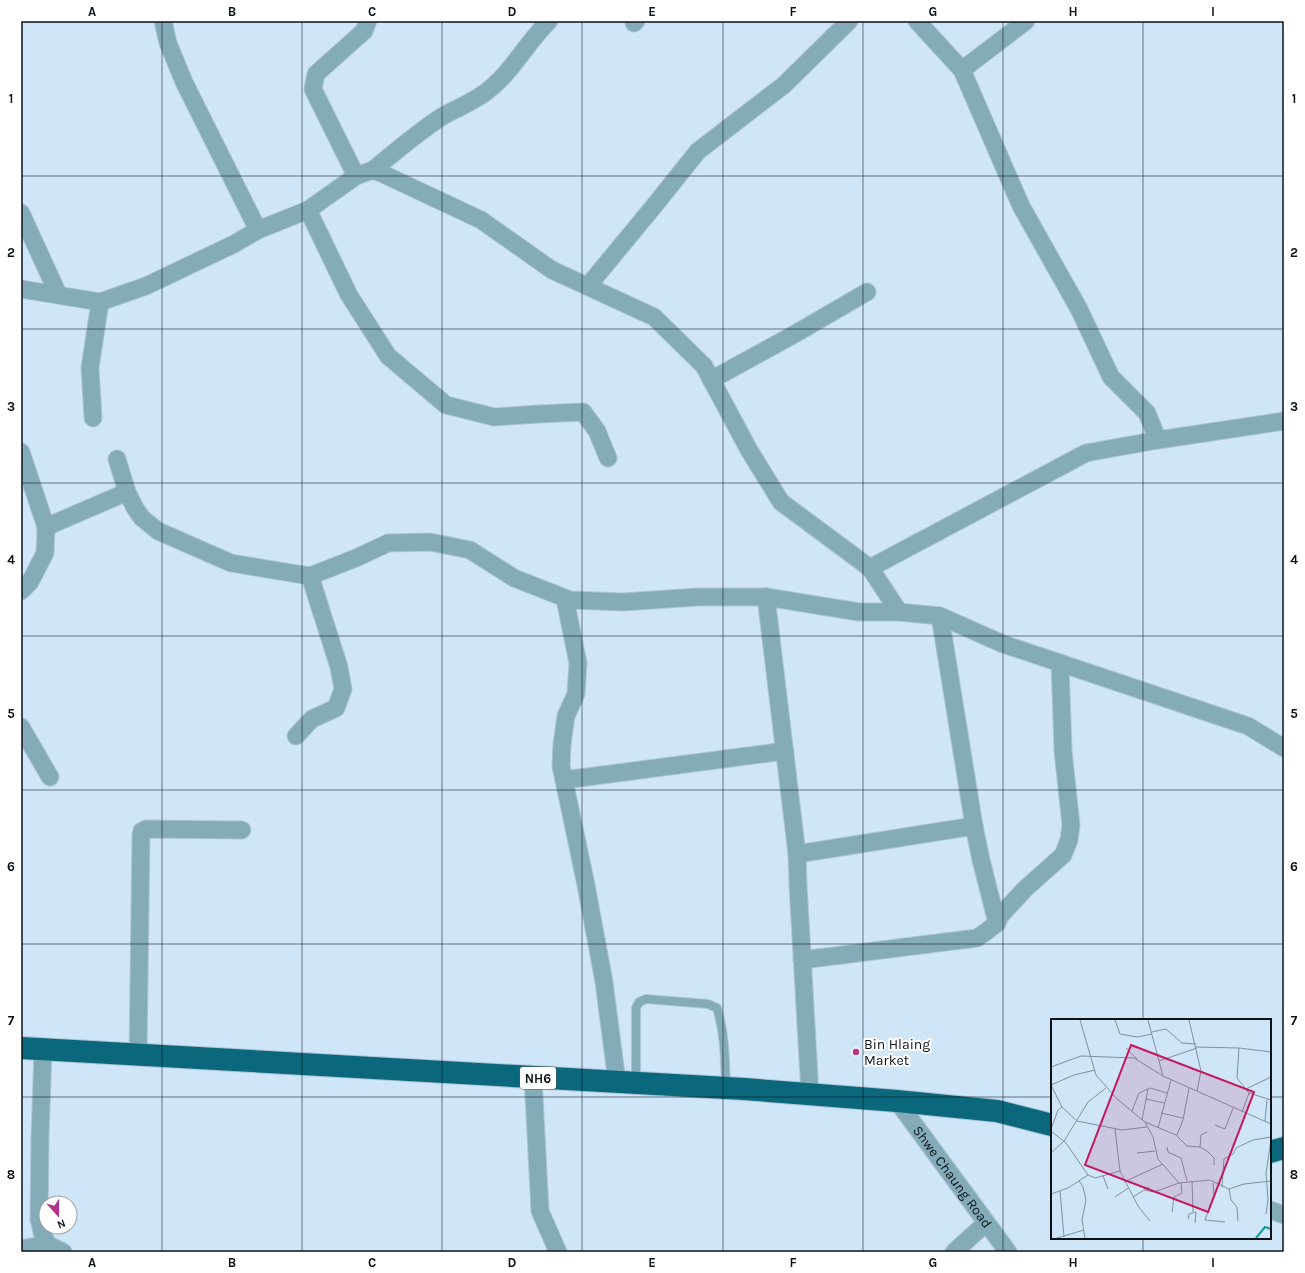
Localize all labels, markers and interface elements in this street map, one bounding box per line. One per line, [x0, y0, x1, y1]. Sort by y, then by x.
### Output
text: A [88, 4, 96, 19]
text: B [228, 4, 236, 19]
text: C [368, 4, 376, 19]
text: D [508, 4, 517, 19]
text: E [648, 4, 656, 19]
text: F [789, 4, 797, 19]
text: G [929, 4, 937, 19]
text: H [1068, 4, 1078, 19]
text: I [1211, 4, 1215, 19]
text: 1 [9, 91, 13, 106]
text: 1 [1292, 91, 1296, 106]
text: 2 [7, 245, 15, 260]
text: 2 [1290, 245, 1298, 260]
text: 3 [7, 399, 15, 414]
text: 3 [1290, 399, 1298, 414]
text: 4 [7, 552, 15, 567]
text: 4 [1290, 552, 1298, 567]
text: 5 [7, 706, 15, 721]
text: 5 [1290, 706, 1298, 721]
text: 6 [7, 859, 15, 874]
text: 6 [1290, 859, 1298, 874]
text: 7 [8, 1013, 15, 1028]
text: 7 [1291, 1013, 1298, 1028]
inset map [1051, 1019, 1271, 1239]
place label: Bin Hlaing Market [864, 1036, 930, 1069]
marker: Bin Hlaing Market [851, 1047, 861, 1057]
road number: NH6 [520, 1067, 556, 1089]
street label: Shwe Chaung Road [909, 1123, 995, 1232]
text: 8 [7, 1167, 15, 1182]
text: 8 [1290, 1167, 1298, 1182]
north arrow [38, 1195, 78, 1235]
text: N [55, 1216, 67, 1231]
text: A [88, 1255, 96, 1270]
text: B [228, 1255, 236, 1270]
text: C [368, 1255, 376, 1270]
text: D [508, 1255, 517, 1270]
text: E [648, 1255, 656, 1270]
text: F [789, 1255, 797, 1270]
text: G [929, 1255, 937, 1270]
text: H [1068, 1255, 1078, 1270]
text: I [1211, 1255, 1215, 1270]

